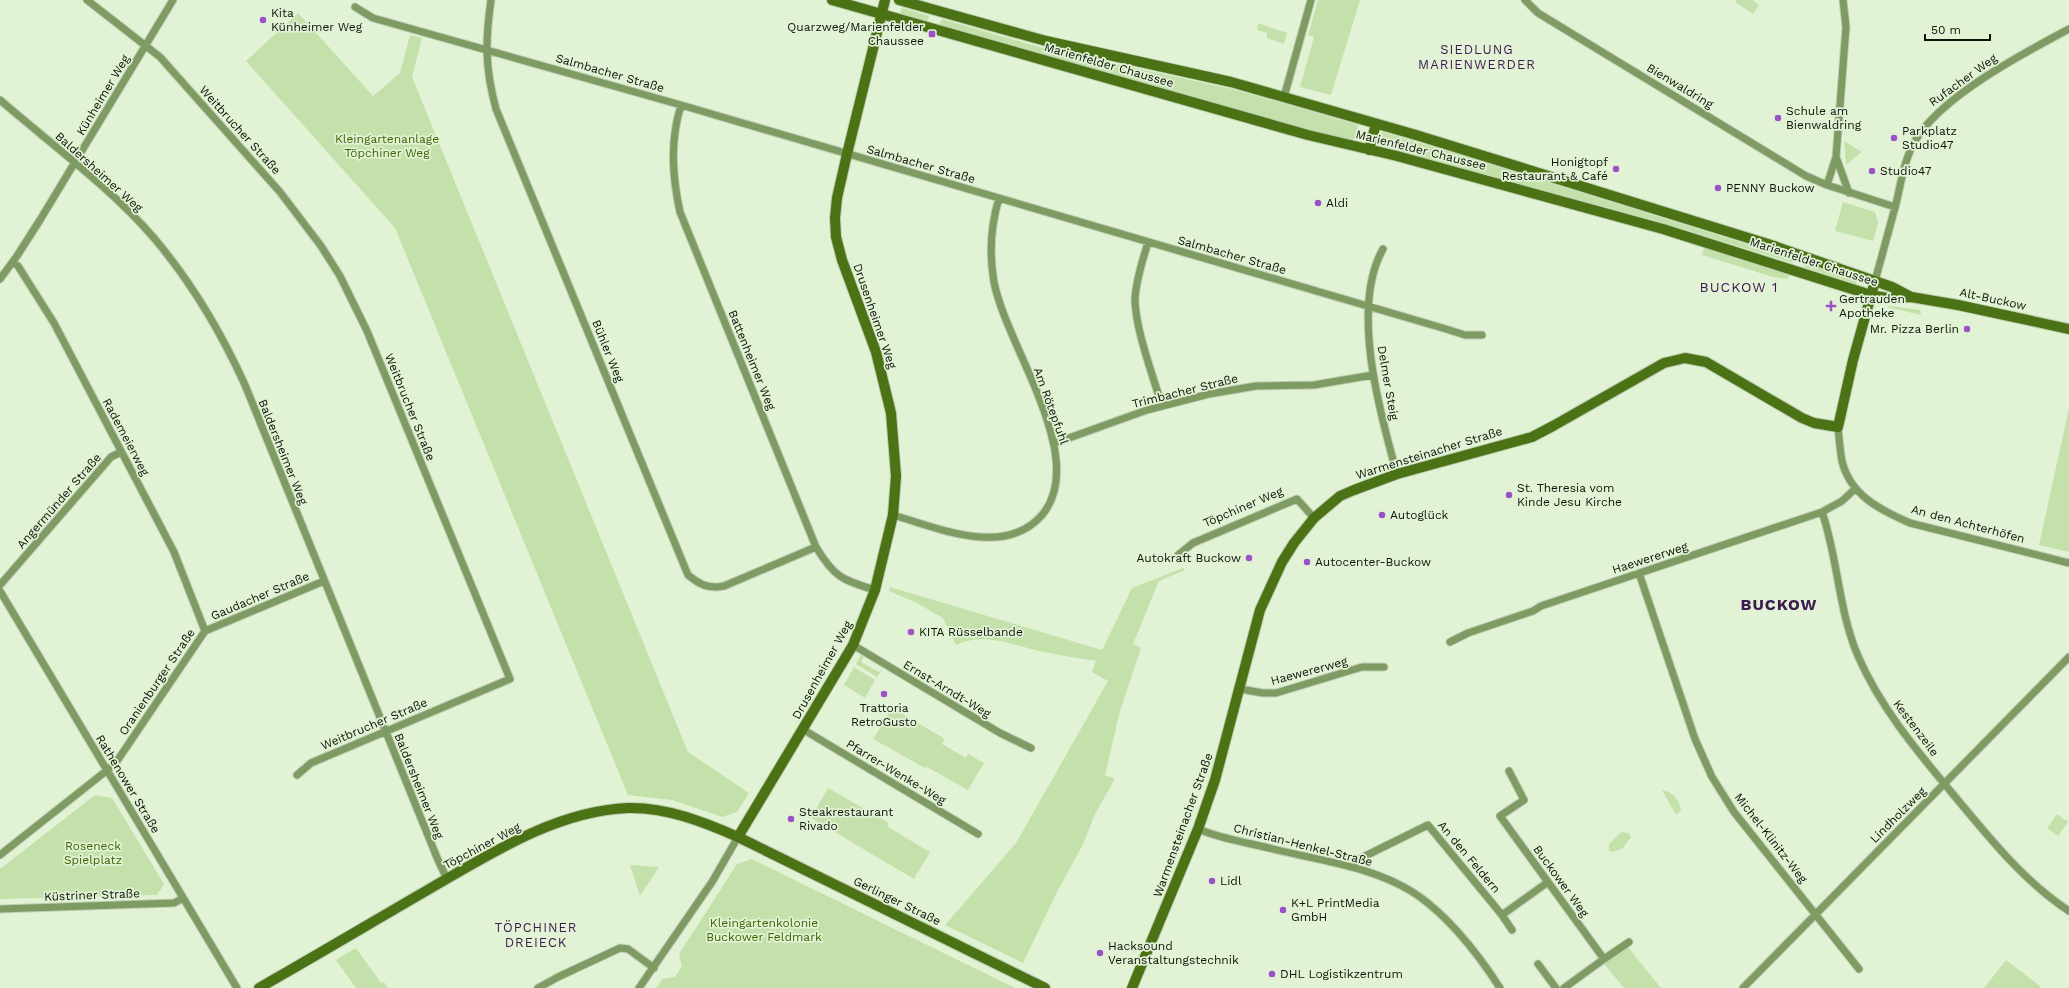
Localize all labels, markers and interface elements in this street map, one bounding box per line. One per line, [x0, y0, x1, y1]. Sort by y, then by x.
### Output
place label: Kita Künheimer Weg [271, 6, 363, 34]
marker: Kita Künheimer Weg [258, 15, 268, 25]
scale bar [1925, 16, 1990, 42]
place label: Quarzweg/Marienfelder Chaussee [787, 20, 924, 48]
text: 50 m [1931, 23, 1961, 37]
marker: Quarzweg/Marienfelder Chaussee [927, 29, 937, 39]
street label: Marienfelder Chaussee [1043, 40, 1175, 90]
district label: SIEDLUNG MARIENWERDER [1418, 42, 1536, 72]
street label: Rufacher Weg [1926, 50, 2000, 109]
street label: Salmbacher Straße [554, 51, 666, 95]
street label: Künheimer Weg [74, 52, 133, 138]
street label: Bienwaldring [1644, 61, 1716, 112]
street label: Weitbrucher Straße [197, 83, 284, 177]
place label: Schule am Bienwaldring [1786, 104, 1862, 132]
marker: Schule am Bienwaldring [1773, 113, 1783, 123]
place label: Parkplatz Studio47 [1902, 124, 1957, 152]
street label: Marienfelder Chaussee [1354, 127, 1488, 173]
street label: Baldersheimer Weg [53, 129, 146, 215]
park label: Kleingartenanlage Töpchiner Weg [335, 132, 439, 160]
marker: Parkplatz Studio47 [1889, 133, 1899, 143]
street label: Salmbacher Straße [865, 142, 977, 186]
place label: Honigtopf Restaurant & Café [1502, 155, 1608, 183]
marker: Honigtopf Restaurant & Café [1611, 164, 1621, 174]
place label: Studio47 [1880, 164, 1932, 178]
marker: Studio47 [1867, 166, 1877, 176]
place label: PENNY Buckow [1726, 181, 1815, 195]
marker: PENNY Buckow [1713, 183, 1723, 193]
place label: Aldi [1326, 196, 1348, 210]
marker: Aldi [1313, 198, 1323, 208]
street label: Salmbacher Straße [1176, 233, 1288, 277]
street label: Marienfelder Chaussee [1748, 235, 1880, 289]
street label: Drusenheimer Weg [850, 262, 900, 371]
district label: BUCKOW 1 [1700, 279, 1778, 295]
street label: Alt-Buckow [1958, 285, 2028, 313]
place label: Gertrauden Apotheke [1839, 292, 1905, 320]
marker: Gertrauden Apotheke [1826, 301, 1836, 311]
street label: Battenheimer Weg [726, 308, 779, 413]
street label: Bühler Weg [589, 318, 627, 385]
place label: Mr. Pizza Berlin [1870, 322, 1959, 336]
marker: Mr. Pizza Berlin [1962, 324, 1972, 334]
street label: Delmer Steig [1375, 345, 1402, 422]
street label: Weitbrucher Straße [382, 351, 438, 463]
street label: Am Rötepfuhl [1031, 366, 1072, 447]
street label: Trimbacher Straße [1131, 371, 1239, 411]
street label: Rademeierweg [100, 396, 153, 479]
street label: Baldersheimer Weg [255, 397, 311, 507]
street label: Warmensteinacher Straße [1354, 424, 1504, 482]
street label: Angermünder Straße [14, 450, 104, 551]
place label: St. Theresia vom Kinde Jesu Kirche [1517, 481, 1622, 509]
street label: Töpchiner Weg [1201, 484, 1286, 530]
marker: St. Theresia vom Kinde Jesu Kirche [1504, 490, 1514, 500]
street label: An den Achterhöfen [1910, 502, 2026, 546]
place label: Autoglück [1390, 508, 1449, 522]
marker: Autoglück [1377, 510, 1387, 520]
street label: Haewererweg [1610, 539, 1690, 577]
place label: Autokraft Buckow [1136, 551, 1241, 565]
marker: Autokraft Buckow [1244, 553, 1254, 563]
place label: Autocenter-Buckow [1315, 555, 1431, 569]
marker: Autocenter-Buckow [1302, 557, 1312, 567]
street label: Gaudacher Straße [209, 569, 311, 623]
district label: BUCKOW [1741, 595, 1817, 614]
street label: Drusenheimer Weg [789, 618, 855, 722]
place label: KITA Rüsselbande [919, 625, 1023, 639]
street label: Oranienburger Straße [116, 626, 198, 738]
marker: KITA Rüsselbande [906, 627, 916, 637]
street label: Haewererweg [1269, 654, 1349, 688]
street label: Ernst-Arndt-Weg [901, 657, 994, 721]
marker: Trattoria RetroGusto [879, 689, 889, 699]
street label: Weitbrucher Straße [319, 695, 429, 753]
street label: Kestenzeile [1890, 697, 1942, 759]
place label: Trattoria RetroGusto [851, 701, 917, 729]
street label: Baldersheimer Weg [391, 731, 447, 841]
street label: Rathenower Straße [93, 732, 163, 836]
street label: Pfarrer-Wenke-Weg [844, 737, 949, 808]
street label: Warmensteinacher Straße [1150, 751, 1216, 899]
street label: Lindholzweg [1867, 784, 1929, 846]
street label: Michel-Klinitz-Weg [1732, 790, 1811, 886]
place label: Steakrestaurant Rivado [799, 805, 893, 833]
marker: Steakrestaurant Rivado [786, 814, 796, 824]
street label: An den Feldern [1435, 818, 1503, 896]
street label: Töpchiner Weg [441, 820, 523, 872]
street label: Christian-Henkel-Straße [1232, 821, 1374, 869]
park label: Roseneck Spielplatz [64, 839, 122, 867]
street label: Buckower Weg [1530, 842, 1592, 920]
street label: Gerlinger Straße [851, 874, 943, 928]
place label: Lidl [1220, 874, 1242, 888]
marker: Lidl [1207, 876, 1217, 886]
street label: Küstriner Straße [44, 886, 140, 904]
place label: K+L PrintMedia GmbH [1291, 896, 1380, 924]
marker: K+L PrintMedia GmbH [1278, 905, 1288, 915]
park label: Kleingartenkolonie Buckower Feldmark [706, 916, 822, 944]
district label: TÖPCHINER DREIECK [494, 920, 578, 950]
place label: Hacksound Veranstaltungstechnik [1108, 939, 1239, 967]
marker: Hacksound Veranstaltungstechnik [1095, 948, 1105, 958]
place label: DHL Logistikzentrum [1280, 967, 1403, 981]
marker: DHL Logistikzentrum [1267, 969, 1277, 979]

